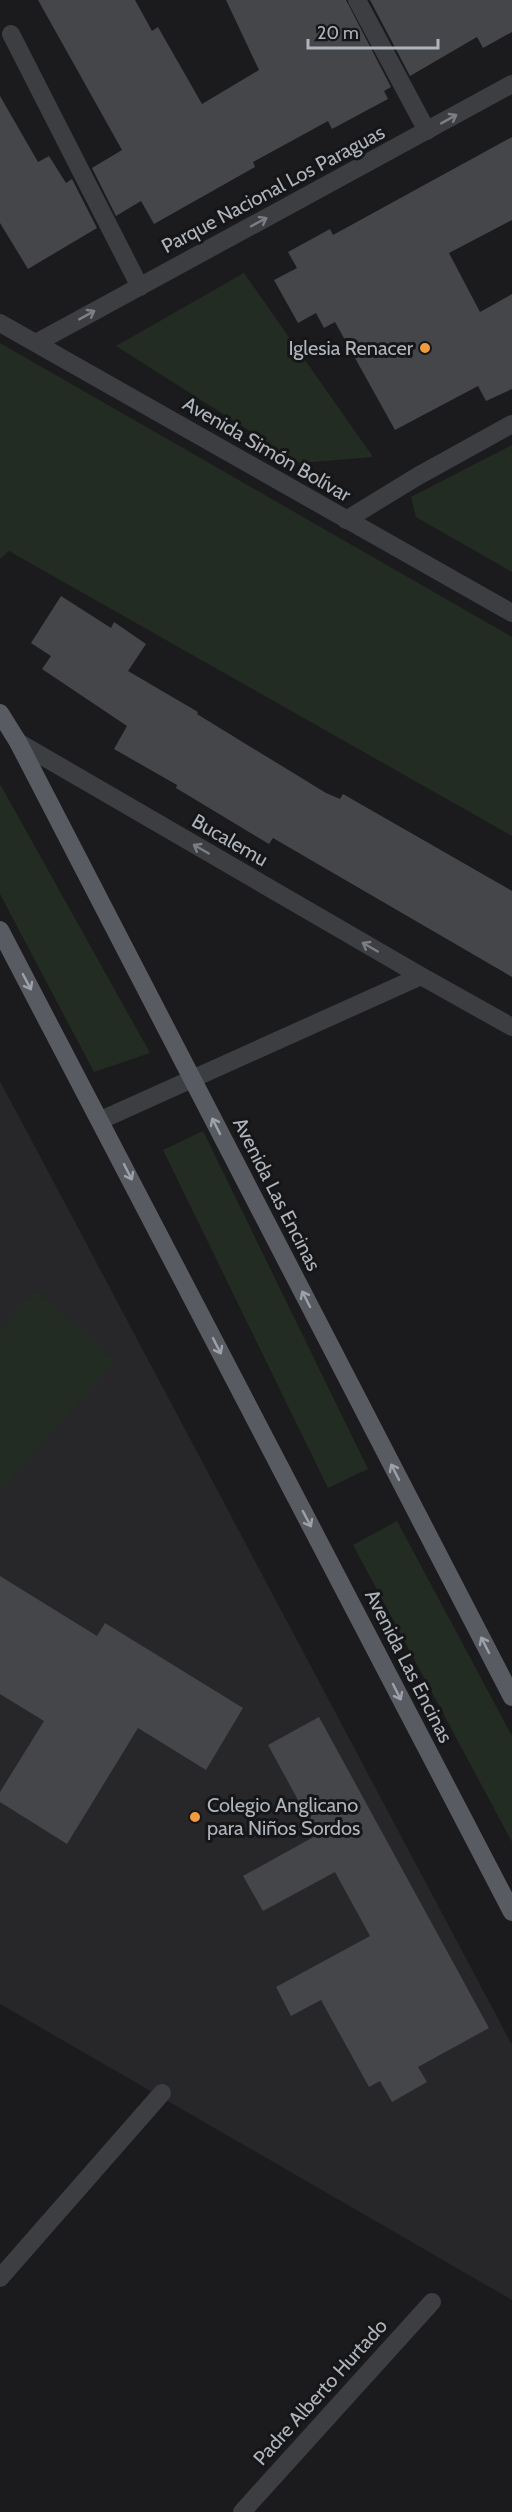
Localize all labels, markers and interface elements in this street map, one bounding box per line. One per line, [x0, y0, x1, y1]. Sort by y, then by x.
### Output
scale bar [308, 12, 438, 50]
text: 20 m [317, 22, 359, 44]
one-way arrow [439, 113, 457, 124]
street label: Parque Nacional Los Paraguas [157, 120, 389, 258]
one-way arrow [250, 216, 267, 228]
one-way arrow [78, 309, 96, 320]
place label: Iglesia Renacer [289, 336, 414, 360]
marker: Iglesia Renacer [418, 341, 432, 355]
street label: Avenida Simón Bolívar [179, 391, 356, 507]
street label: Bucalemu [188, 809, 272, 871]
one-way arrow [193, 843, 210, 855]
one-way arrow [362, 941, 379, 953]
one-way arrow [22, 973, 34, 991]
street label: Avenida Las Encinas [228, 1113, 326, 1275]
one-way arrow [210, 1118, 222, 1135]
one-way arrow [123, 1163, 134, 1181]
one-way arrow [299, 1290, 311, 1308]
one-way arrow [212, 1336, 224, 1354]
one-way arrow [389, 1464, 400, 1482]
one-way arrow [302, 1509, 314, 1527]
street label: Avenida Las Encinas [360, 1585, 458, 1747]
one-way arrow [479, 1637, 490, 1655]
one-way arrow [392, 1682, 404, 1700]
place label: Colegio Anglicano para Niños Sordos [207, 1793, 360, 1840]
marker: Colegio Anglicano para Niños Sordos [188, 1810, 202, 1824]
street label: Padre Alberto Hurtado [248, 2314, 392, 2470]

